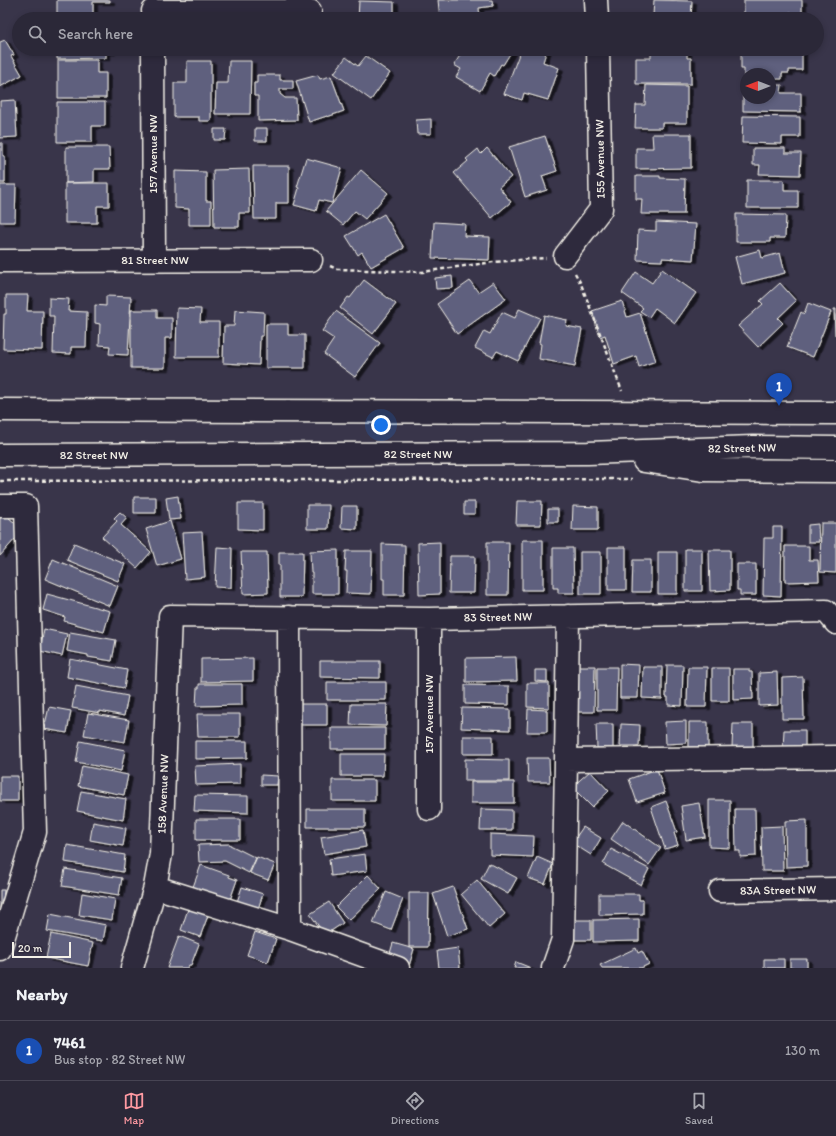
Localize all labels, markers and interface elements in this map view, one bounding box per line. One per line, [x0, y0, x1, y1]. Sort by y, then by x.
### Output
search box [12, 12, 824, 56]
icon: search [26, 23, 48, 45]
text: Search here [58, 25, 133, 43]
north arrow [740, 68, 776, 104]
street label: 157 Avenue NW [146, 114, 160, 194]
street label: 155 Avenue NW [592, 119, 608, 199]
street label: 81 Street NW [121, 253, 189, 267]
pin: 1 [766, 373, 792, 406]
your location [371, 415, 391, 435]
street label: 82 Street NW [708, 440, 776, 456]
street label: 82 Street NW [384, 447, 452, 461]
street label: 82 Street NW [60, 448, 128, 462]
street label: 83 Street NW [464, 609, 532, 625]
street label: 157 Avenue NW [422, 674, 436, 754]
street label: 158 Avenue NW [155, 754, 171, 834]
street label: 83A Street NW [740, 882, 816, 898]
scale bar [12, 940, 71, 959]
text: 20 m [18, 942, 42, 955]
text: Nearby [16, 984, 68, 1004]
text: 7461 [54, 1034, 85, 1052]
text: 1 [26, 1043, 32, 1058]
text: 130 m [785, 1043, 820, 1058]
text: Bus stop · 82 Street NW [54, 1052, 185, 1067]
tab: Map [123, 1090, 145, 1127]
tab: Directions [391, 1090, 439, 1127]
tab: Saved [685, 1090, 713, 1127]

